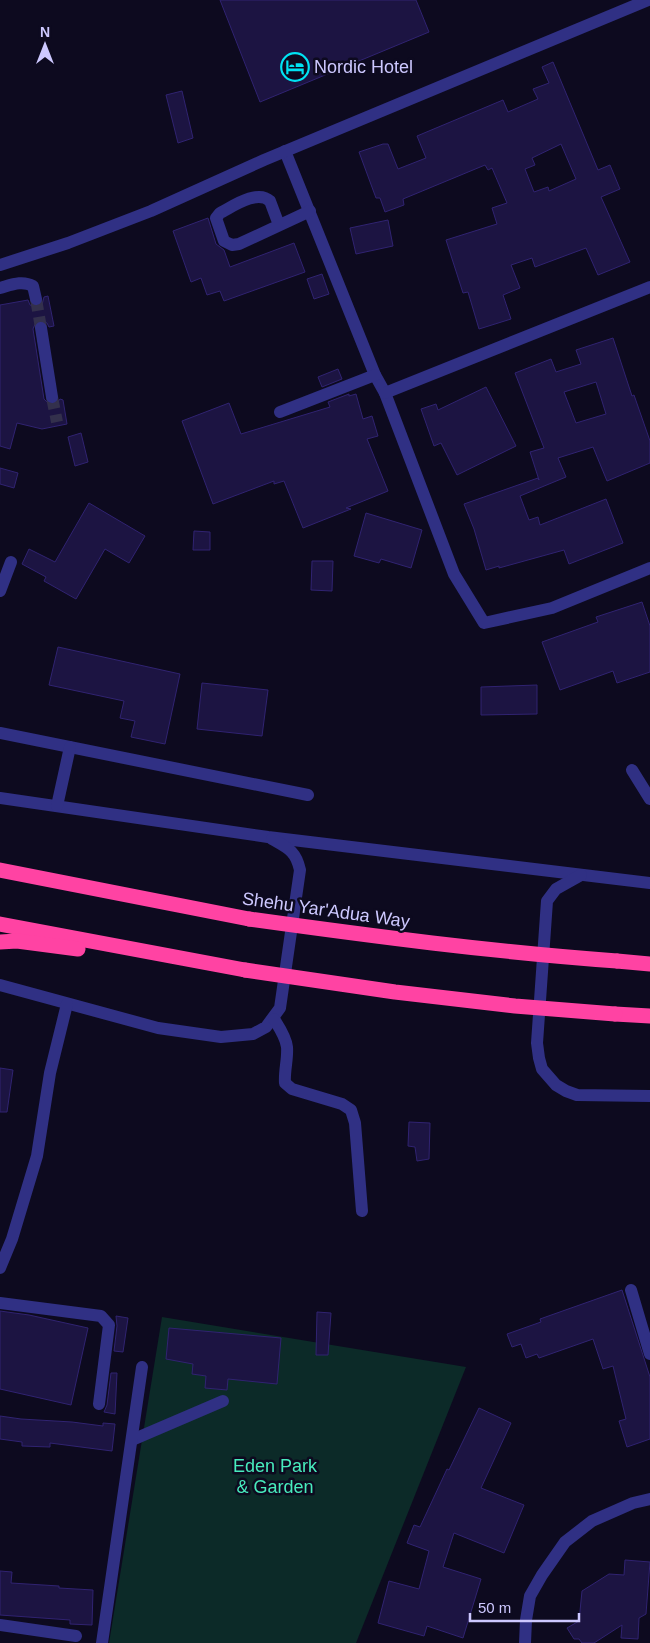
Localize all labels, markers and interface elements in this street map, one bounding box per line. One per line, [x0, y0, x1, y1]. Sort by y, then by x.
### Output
north arrow [20, 20, 70, 70]
text: N [40, 24, 50, 40]
hotel icon: Nordic Hotel [280, 52, 310, 82]
place label: Nordic Hotel [314, 57, 413, 77]
street label: Shehu Yar'Adua Way [241, 888, 411, 932]
park label: Eden Park & Garden [233, 1456, 318, 1497]
scale bar [470, 1590, 579, 1622]
text: 50 m [478, 1599, 511, 1616]

